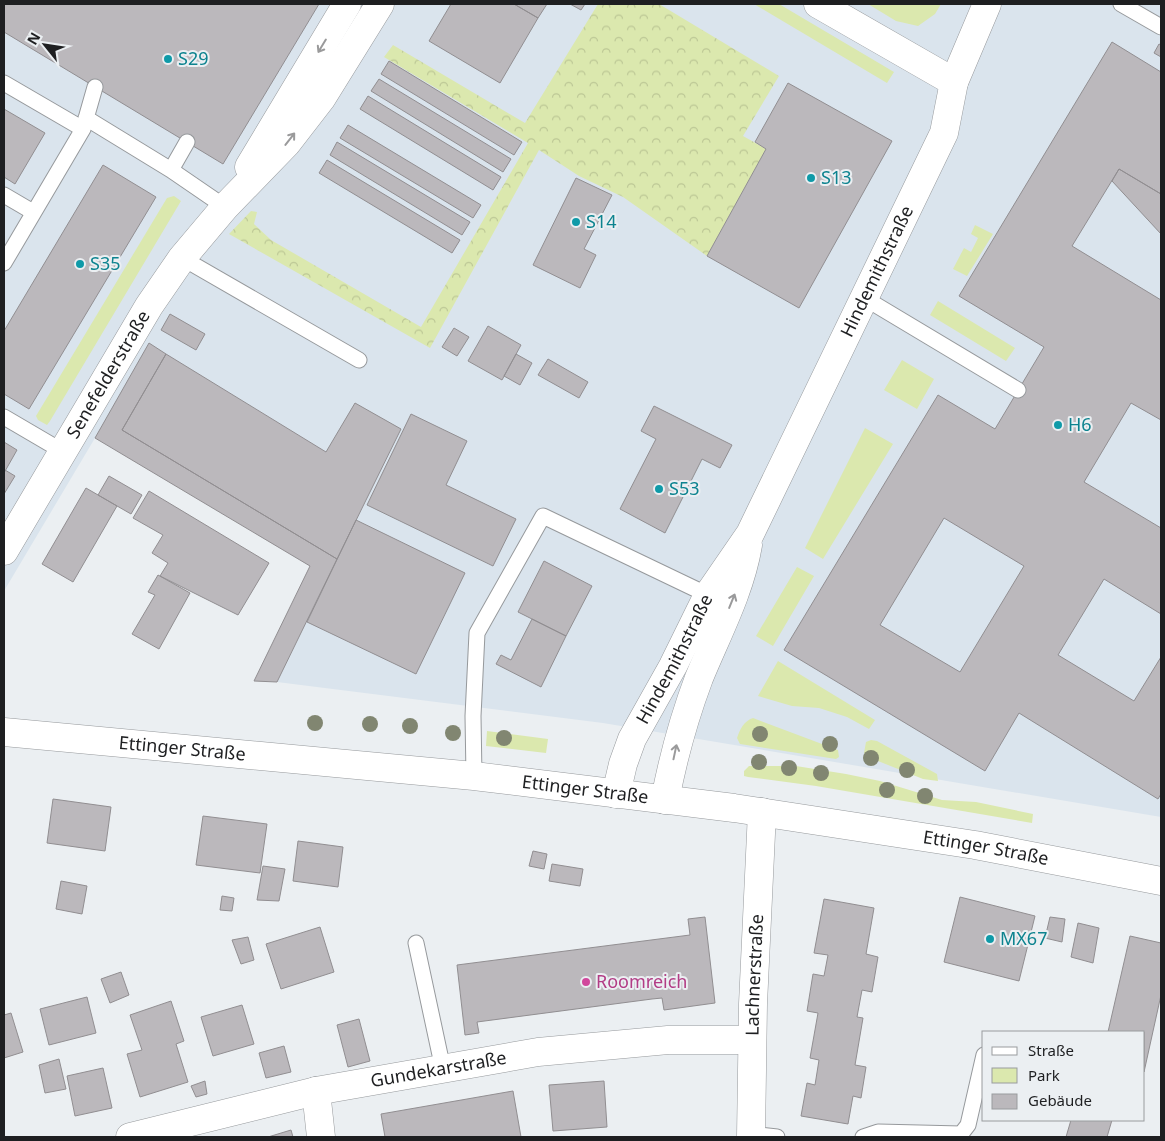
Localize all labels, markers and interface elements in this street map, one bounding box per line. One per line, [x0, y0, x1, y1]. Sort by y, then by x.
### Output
north arrow [20, 20, 70, 70]
text: N [22, 29, 44, 48]
one-way arrow [317, 38, 327, 52]
place label: S29 [178, 46, 208, 70]
marker: S29 [162, 53, 174, 65]
one-way arrow [285, 132, 296, 145]
place label: S13 [821, 165, 851, 189]
marker: S13 [805, 172, 817, 184]
street label: Hindemithstraße [834, 201, 918, 341]
place label: S14 [586, 209, 616, 233]
marker: S14 [570, 216, 582, 228]
place label: S35 [90, 251, 120, 275]
marker: S35 [74, 258, 86, 270]
street label: Senefelderstraße [60, 306, 155, 443]
place label: H6 [1068, 412, 1092, 436]
marker: H6 [1052, 419, 1064, 431]
place label: S53 [669, 476, 699, 500]
marker: S53 [653, 483, 665, 495]
street label: Hindemithstraße [630, 590, 718, 728]
one-way arrow [728, 594, 737, 609]
street label: Ettinger Straße [118, 730, 247, 766]
one-way arrow [670, 745, 680, 761]
street label: Ettinger Straße [521, 769, 650, 808]
street label: Ettinger Straße [921, 824, 1051, 870]
street label: Lachnerstraße [740, 914, 768, 1036]
place label: MX67 [1000, 926, 1047, 950]
marker: MX67 [984, 933, 996, 945]
place label: Roomreich [596, 969, 687, 993]
marker: Roomreich [580, 976, 592, 988]
legend [982, 1031, 1145, 1121]
text: Straße [1028, 1040, 1074, 1060]
street label: Gundekarstraße [369, 1045, 508, 1092]
text: Park [1028, 1065, 1060, 1085]
text: Gebäude [1028, 1090, 1092, 1110]

